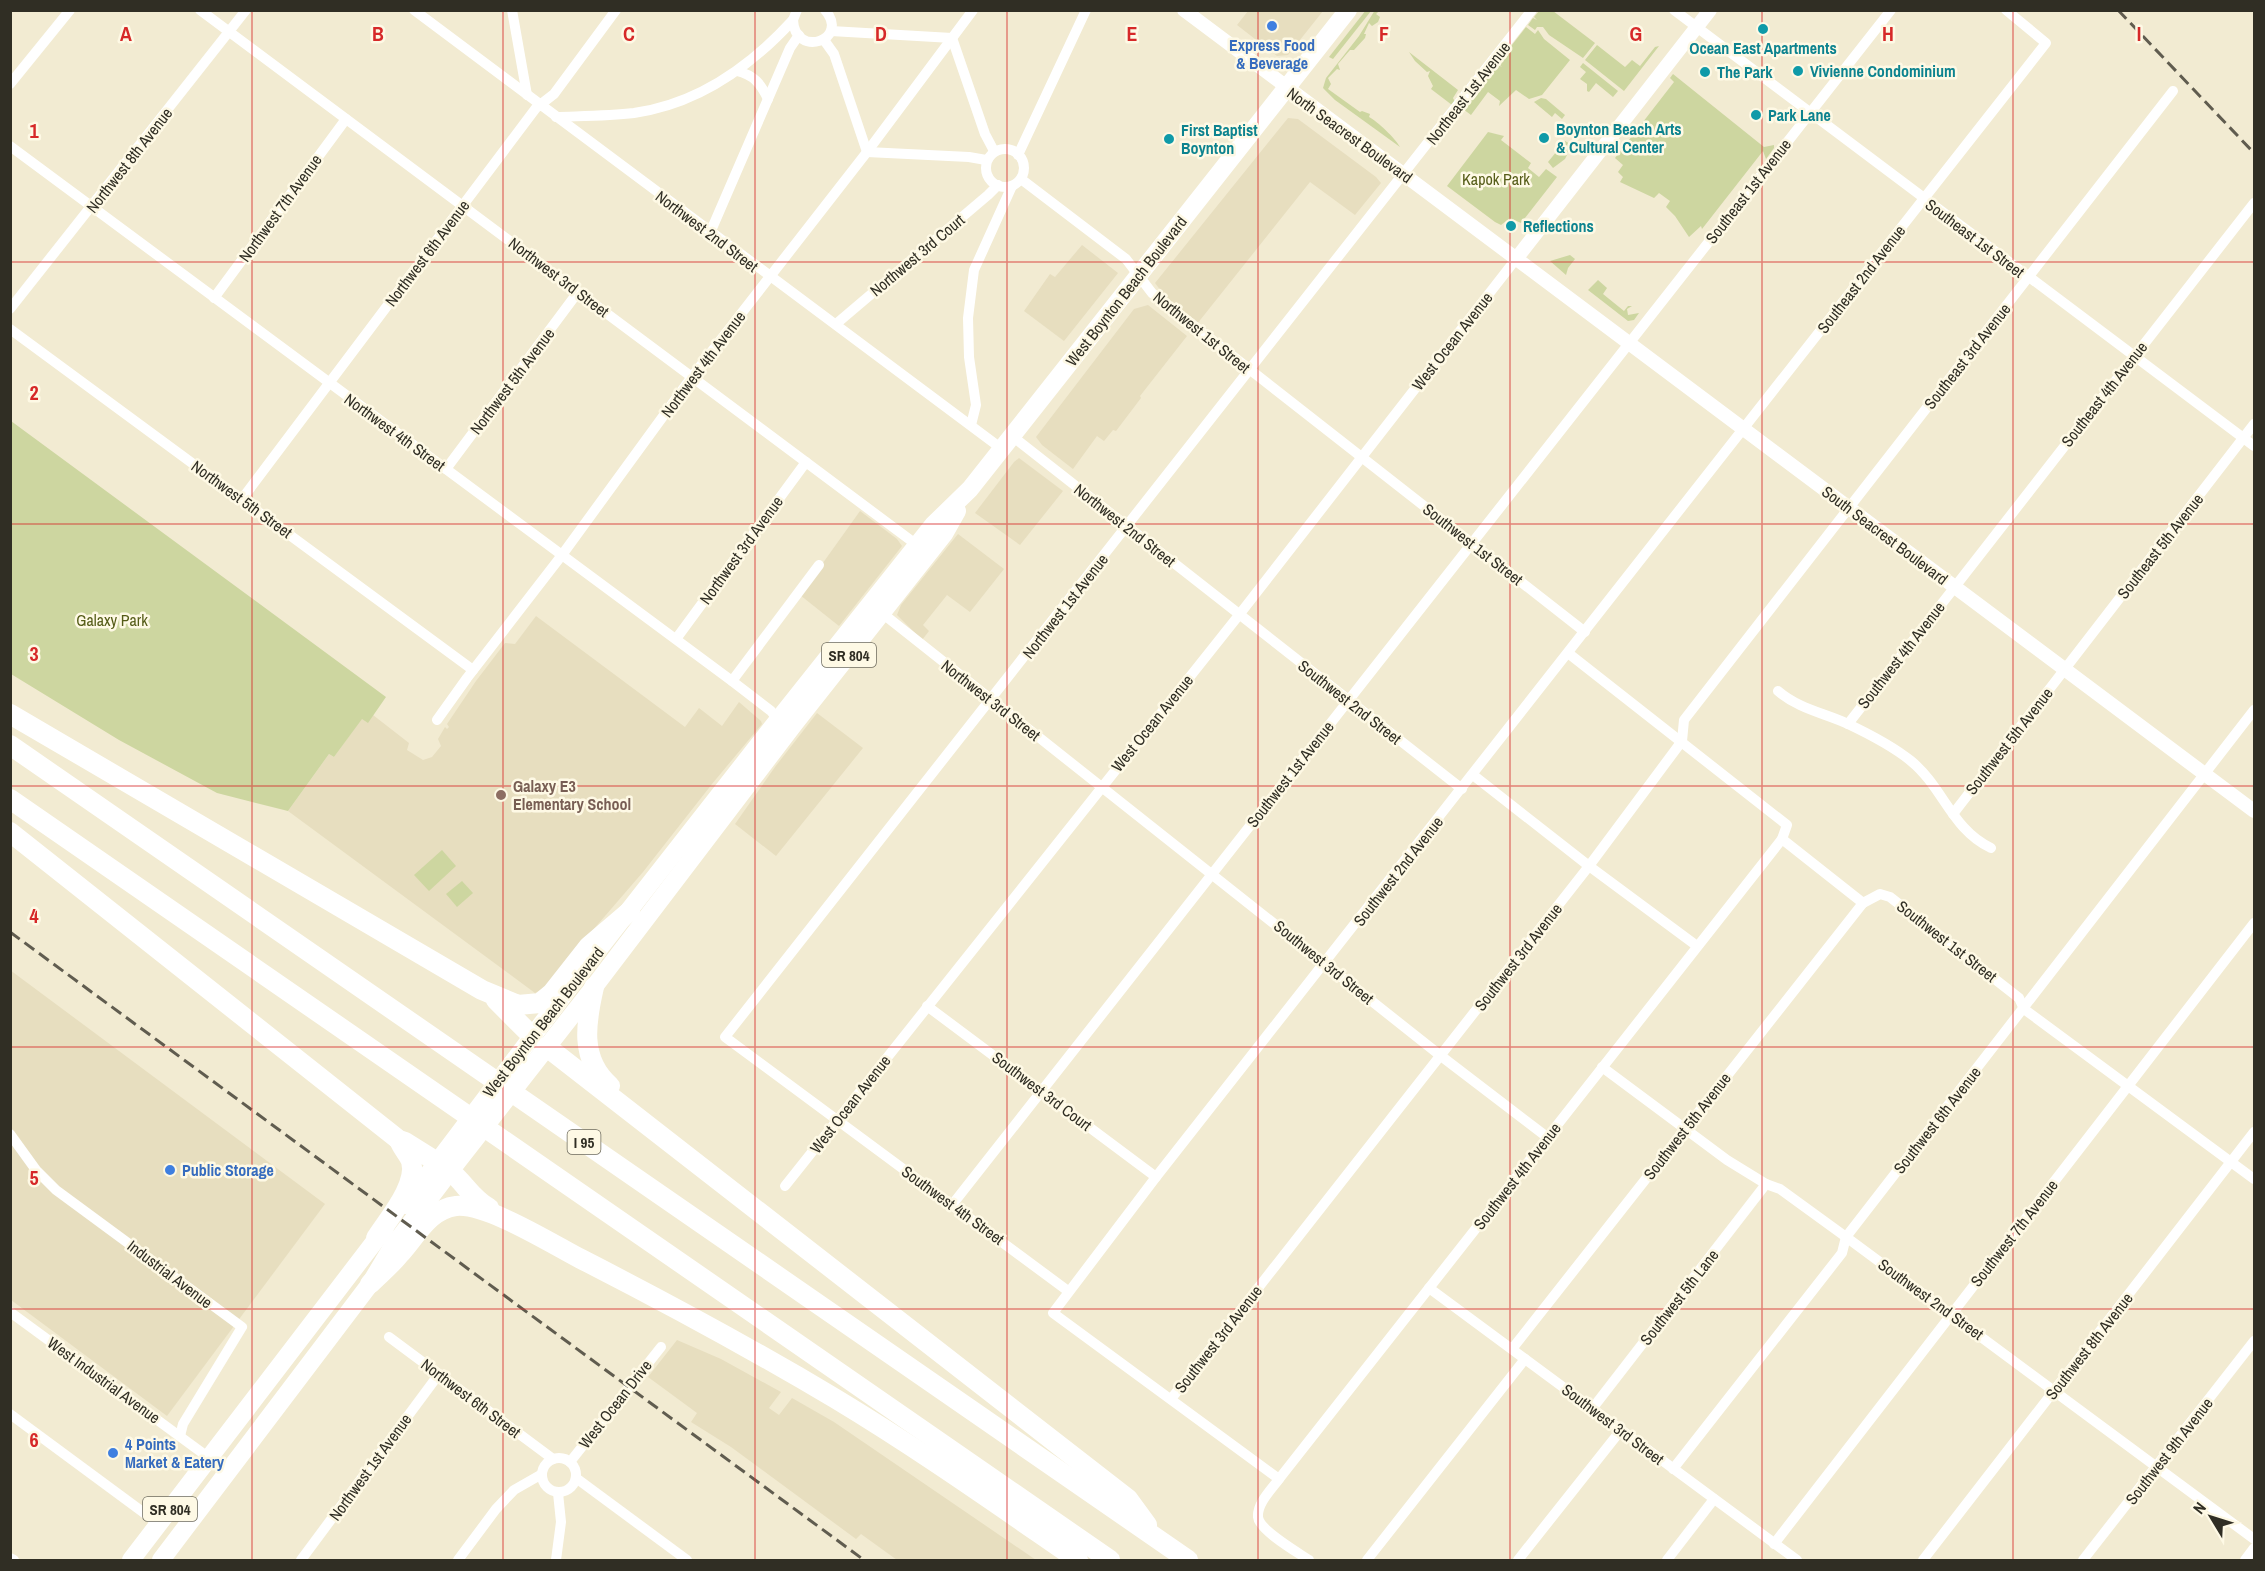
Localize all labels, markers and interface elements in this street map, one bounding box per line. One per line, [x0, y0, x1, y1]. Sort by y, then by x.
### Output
marker: Express Food & Beverage [1265, 19, 1279, 33]
text: A [120, 20, 132, 47]
text: B [372, 20, 384, 47]
text: C [623, 20, 635, 47]
text: D [875, 20, 887, 47]
text: E [1127, 20, 1138, 47]
text: F [1379, 20, 1389, 47]
text: G [1630, 20, 1642, 47]
text: H [1882, 20, 1894, 47]
text: I [2137, 20, 2141, 47]
marker: Ocean East Apartments [1756, 22, 1770, 36]
place label: Express Food & Beverage [1229, 34, 1315, 74]
street label: Northeast 1st Avenue [1421, 37, 1515, 149]
place label: Ocean East Apartments [1689, 37, 1837, 59]
place label: Vivienne Condominium [1810, 60, 1956, 82]
place label: The Park [1717, 61, 1773, 83]
marker: Vivienne Condominium [1791, 64, 1805, 78]
marker: The Park [1698, 65, 1712, 79]
street label: North Seacrest Boulevard [1283, 82, 1417, 188]
street label: Northwest 8th Avenue [81, 103, 177, 217]
place label: Park Lane [1768, 104, 1831, 126]
marker: Park Lane [1749, 108, 1763, 122]
text: 1 [29, 117, 39, 144]
place label: Boynton Beach Arts & Cultural Center [1556, 118, 1682, 158]
place label: First Baptist Boynton [1181, 119, 1258, 159]
marker: Boynton Beach Arts & Cultural Center [1537, 131, 1551, 145]
marker: First Baptist Boynton [1162, 132, 1176, 146]
street label: Southeast 1st Avenue [1700, 134, 1796, 248]
street label: Northwest 7th Avenue [233, 150, 327, 266]
park label: Kapok Park [1462, 168, 1530, 190]
street label: Northwest 2nd Street [651, 185, 763, 277]
street label: Southeast 1st Street [1921, 193, 2029, 283]
street label: Northwest 6th Avenue [380, 195, 474, 311]
street label: Northwest 3rd Court [865, 209, 969, 301]
street label: West Boynton Beach Boulevard [1060, 211, 1192, 371]
place label: Reflections [1523, 215, 1594, 237]
marker: Reflections [1504, 219, 1518, 233]
street label: Southeast 2nd Avenue [1812, 220, 1910, 338]
street label: Northwest 3rd Street [504, 232, 614, 322]
street label: Northwest 1st Street [1149, 286, 1255, 378]
street label: West Ocean Avenue [1407, 287, 1497, 395]
street label: Southeast 3rd Avenue [1919, 298, 2015, 414]
street label: Northwest 4th Avenue [656, 306, 750, 422]
street label: Northwest 5th Avenue [465, 323, 559, 439]
street label: Southeast 4th Avenue [2056, 337, 2152, 451]
text: 2 [29, 379, 39, 406]
street label: Northwest 4th Street [340, 388, 450, 476]
street label: Northwest 5th Street [187, 455, 297, 543]
street label: Northwest 2nd Street [1070, 478, 1181, 572]
street label: South Seacrest Boulevard [1818, 480, 1952, 590]
street label: Southeast 5th Avenue [2112, 489, 2208, 603]
street label: Northwest 3rd Avenue [694, 491, 788, 609]
street label: Southwest 1st Street [1419, 498, 1528, 590]
street label: Northwest 1st Avenue [1017, 549, 1113, 663]
street label: Southwest 4th Avenue [1852, 597, 1950, 713]
park label: Galaxy Park [76, 609, 148, 631]
text: 3 [29, 640, 39, 667]
road number: SR 804 [822, 643, 876, 667]
street label: Northwest 3rd Street [937, 654, 1045, 746]
street label: Southwest 2nd Street [1294, 655, 1406, 750]
street label: West Ocean Avenue [1106, 670, 1198, 776]
street label: Southwest 5th Avenue [1960, 683, 2058, 799]
street label: Southwest 1st Avenue [1241, 716, 1339, 832]
place label: Galaxy E3 Elementary School [513, 775, 631, 815]
marker: Galaxy E3 Elementary School [494, 788, 508, 802]
street label: Southwest 2nd Avenue [1348, 811, 1448, 931]
street label: Southwest 1st Street [1893, 895, 2002, 987]
street label: Southwest 3rd Avenue [1469, 899, 1567, 1015]
text: 4 [29, 902, 39, 929]
street label: Southwest 3rd Street [1269, 915, 1379, 1009]
street label: West Boynton Beach Boulevard [477, 942, 609, 1102]
street label: Southwest 3rd Court [988, 1046, 1097, 1136]
street label: West Ocean Avenue [805, 1050, 895, 1158]
street label: Southwest 6th Avenue [1888, 1062, 1986, 1178]
street label: Southwest 5th Avenue [1638, 1068, 1736, 1184]
street label: Southwest 4th Avenue [1468, 1118, 1566, 1234]
road number: I 95 [568, 1130, 600, 1154]
place label: Public Storage [182, 1159, 274, 1181]
street label: Southwest 4th Street [897, 1160, 1009, 1250]
marker: Public Storage [163, 1163, 177, 1177]
text: 5 [29, 1164, 39, 1191]
street label: Southwest 7th Avenue [1965, 1175, 2063, 1291]
street label: Industrial Avenue [123, 1235, 217, 1313]
street label: Southwest 5th Lane [1635, 1245, 1723, 1349]
street label: Southwest 2nd Street [1874, 1253, 1988, 1345]
street label: Southwest 3rd Avenue [1169, 1281, 1267, 1397]
street label: Southwest 8th Avenue [2040, 1288, 2138, 1404]
street label: West Industrial Avenue [43, 1332, 165, 1428]
street label: Northwest 6th Street [417, 1353, 526, 1443]
street label: West Ocean Drive [573, 1355, 657, 1453]
street label: Southwest 3rd Street [1557, 1378, 1669, 1470]
street label: Southwest 9th Avenue [2120, 1393, 2218, 1509]
street label: Northwest 1st Avenue [324, 1409, 416, 1525]
text: 6 [29, 1426, 39, 1453]
place label: 4 Points Market & Eatery [125, 1433, 225, 1473]
marker: 4 Points Market & Eatery [106, 1446, 120, 1460]
north arrow [2181, 1487, 2241, 1547]
road number: SR 804 [143, 1497, 197, 1521]
text: N [2188, 1497, 2211, 1518]

